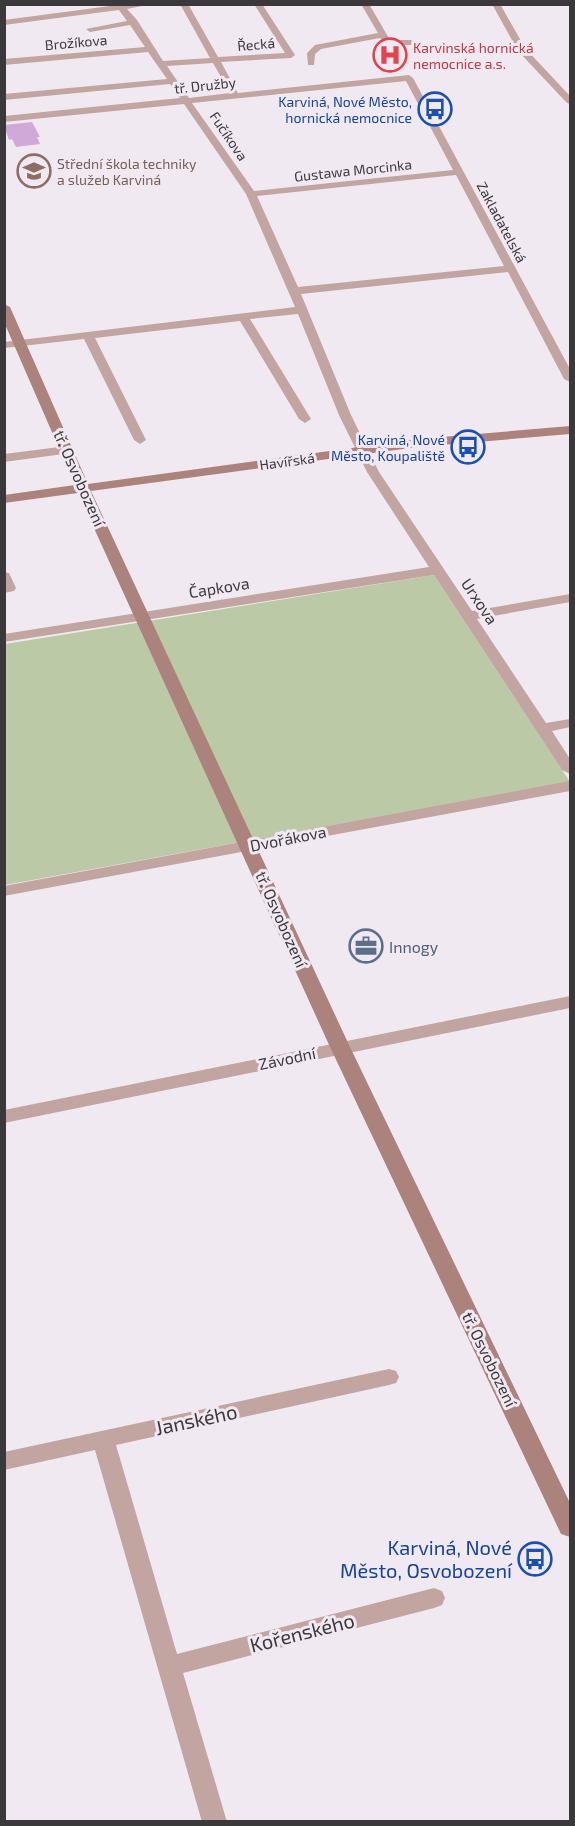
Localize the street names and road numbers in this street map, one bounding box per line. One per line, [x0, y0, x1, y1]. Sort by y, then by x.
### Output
street label: Brožíkova [44, 31, 108, 53]
street label: Řecká [236, 34, 276, 54]
street label: tř. Družby [173, 73, 237, 97]
street label: Fučíkova [206, 108, 252, 164]
street label: Gustawa Morcinka [293, 155, 413, 185]
street label: Zakladatelská [474, 179, 530, 265]
street label: tř. Osvobození [50, 427, 110, 530]
street label: Havířská [258, 449, 316, 473]
street label: Čapkova [187, 573, 251, 601]
street label: Urxova [458, 574, 502, 628]
street label: Dvořákova [248, 821, 328, 855]
street label: tř. Osvobození [252, 868, 312, 971]
street label: Závodní [257, 1042, 318, 1073]
street label: tř. Osvobození [459, 1308, 522, 1411]
street label: Janského [153, 1399, 239, 1439]
street label: Kořenského [247, 1607, 357, 1657]

